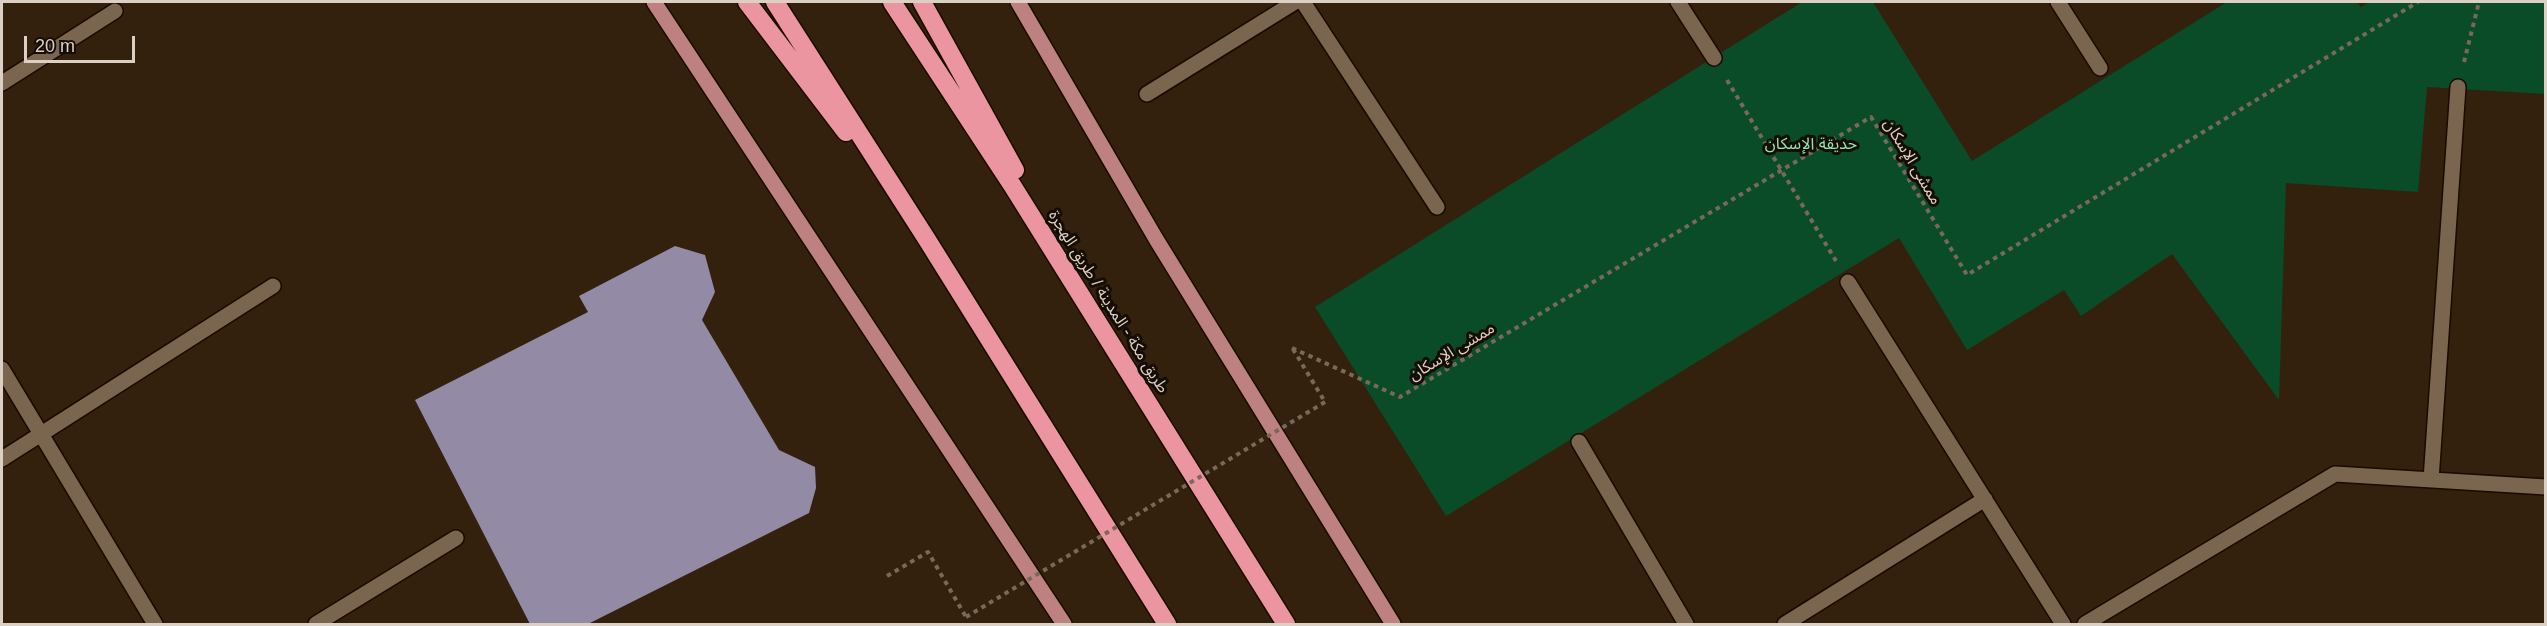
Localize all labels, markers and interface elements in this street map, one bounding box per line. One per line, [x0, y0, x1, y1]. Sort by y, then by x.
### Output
scale bar [27, 24, 138, 62]
text: 20 m [35, 36, 75, 56]
street label: ممشى الإسكان [1879, 116, 1945, 208]
park label: حديقة الإسكان [1765, 135, 1857, 155]
street label: طريق مكة - المدينة / طريق الهجرة [1044, 207, 1172, 397]
street label: ممشى الإسكان [1406, 319, 1498, 385]

